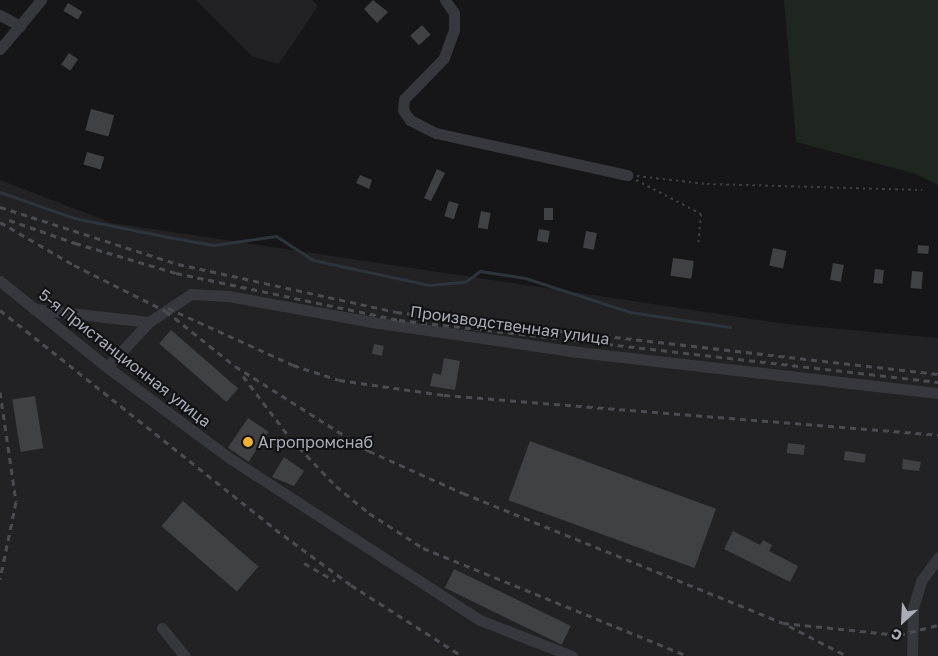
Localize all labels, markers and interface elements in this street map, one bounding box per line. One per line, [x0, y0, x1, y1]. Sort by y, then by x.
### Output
street label: 5-я Пристанционная улица [35, 285, 215, 431]
street label: Производственная улица [409, 301, 611, 349]
place label: Агропромснаб [258, 432, 373, 452]
marker: Агропромснаб [242, 436, 254, 448]
north arrow [878, 596, 928, 646]
text: С [888, 625, 905, 645]

